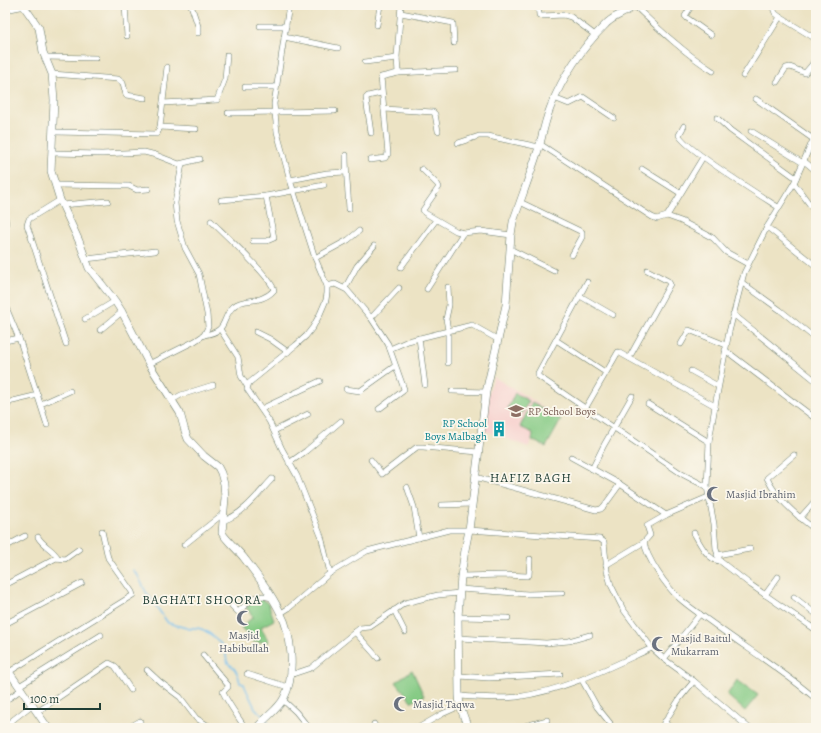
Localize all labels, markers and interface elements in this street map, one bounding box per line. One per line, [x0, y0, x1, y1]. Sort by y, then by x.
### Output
school or university icon: RP School Boys [507, 402, 525, 420]
place label: RP School Boys [528, 404, 596, 419]
place label: RP School Boys Malbagh [425, 416, 487, 444]
building icon: RP School Boys Malbagh [490, 420, 508, 438]
district label: HAFIZ BAGH [490, 469, 572, 486]
mosque icon: Masjid Ibrahim [705, 485, 723, 503]
place label: Masjid Ibrahim [726, 487, 796, 502]
district label: BAGHATI SHOORA [142, 591, 262, 608]
mosque icon: Masjid Habibullah [235, 609, 253, 627]
place label: Masjid Habibullah [219, 628, 269, 656]
place label: Masjid Baitul Mukarram [671, 631, 731, 659]
mosque icon: Masjid Baitul Mukarram [650, 635, 668, 653]
scale bar [24, 685, 100, 711]
text: 100 m [30, 691, 59, 707]
mosque icon: Masjid Taqwa [392, 695, 410, 713]
place label: Masjid Taqwa [413, 697, 476, 712]

